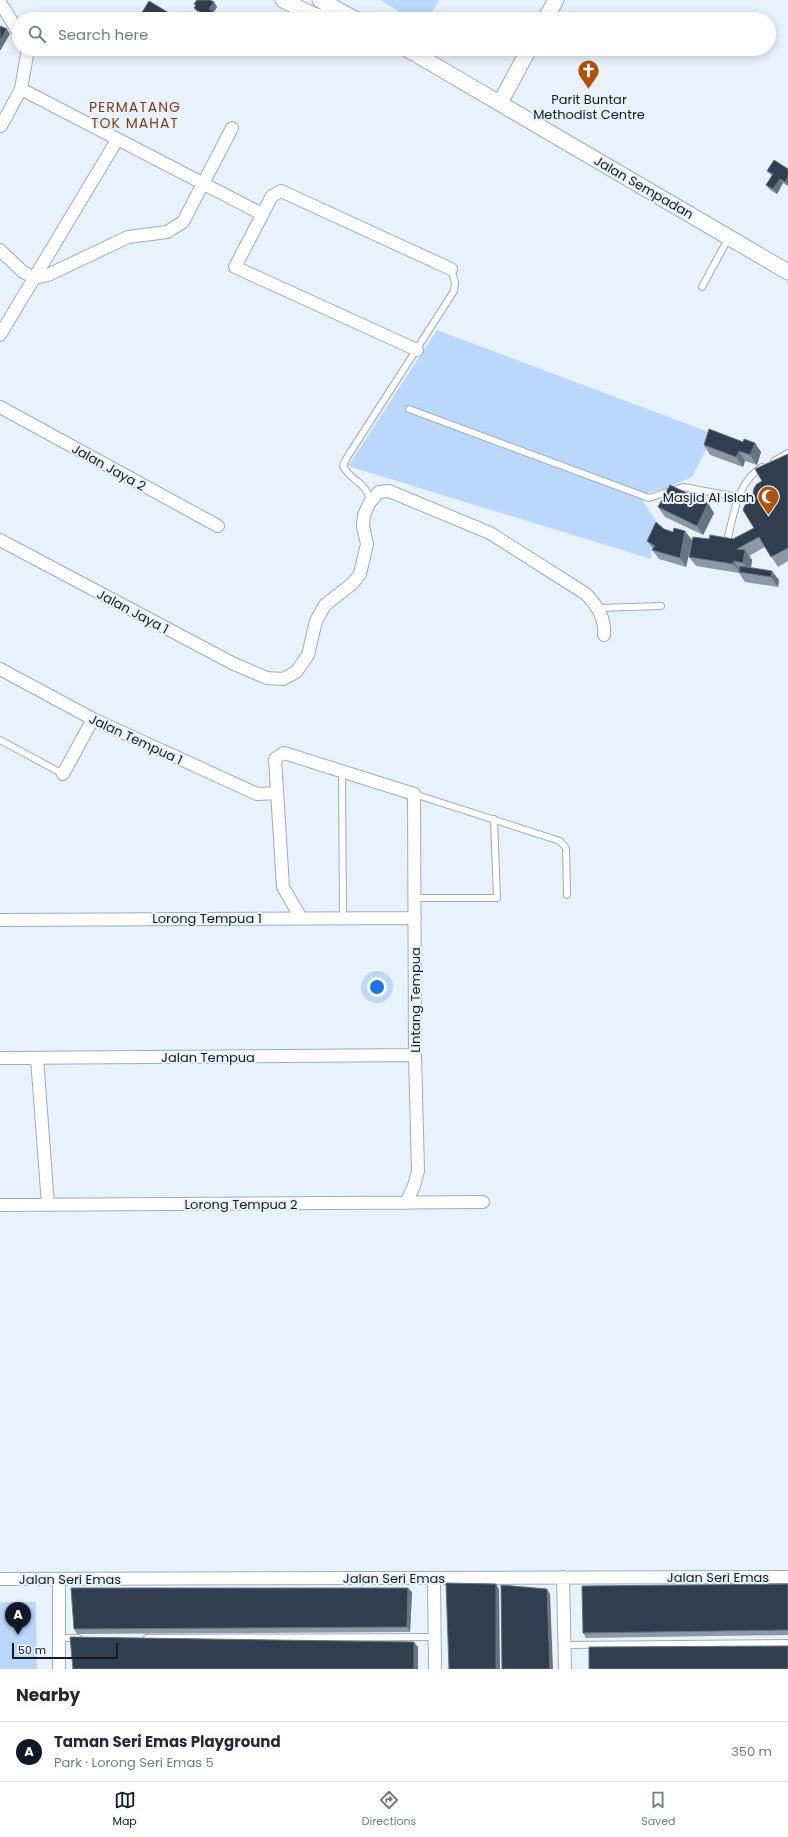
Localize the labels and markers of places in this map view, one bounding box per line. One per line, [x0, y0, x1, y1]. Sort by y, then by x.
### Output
church icon: Parit Buntar Methodist Centre [576, 58, 602, 91]
place label: Parit Buntar Methodist Centre [533, 90, 645, 124]
mosque icon: Masjid Al Islah [756, 484, 782, 517]
place label: Masjid Al Islah [663, 488, 754, 507]
pin: A [5, 1602, 31, 1635]

